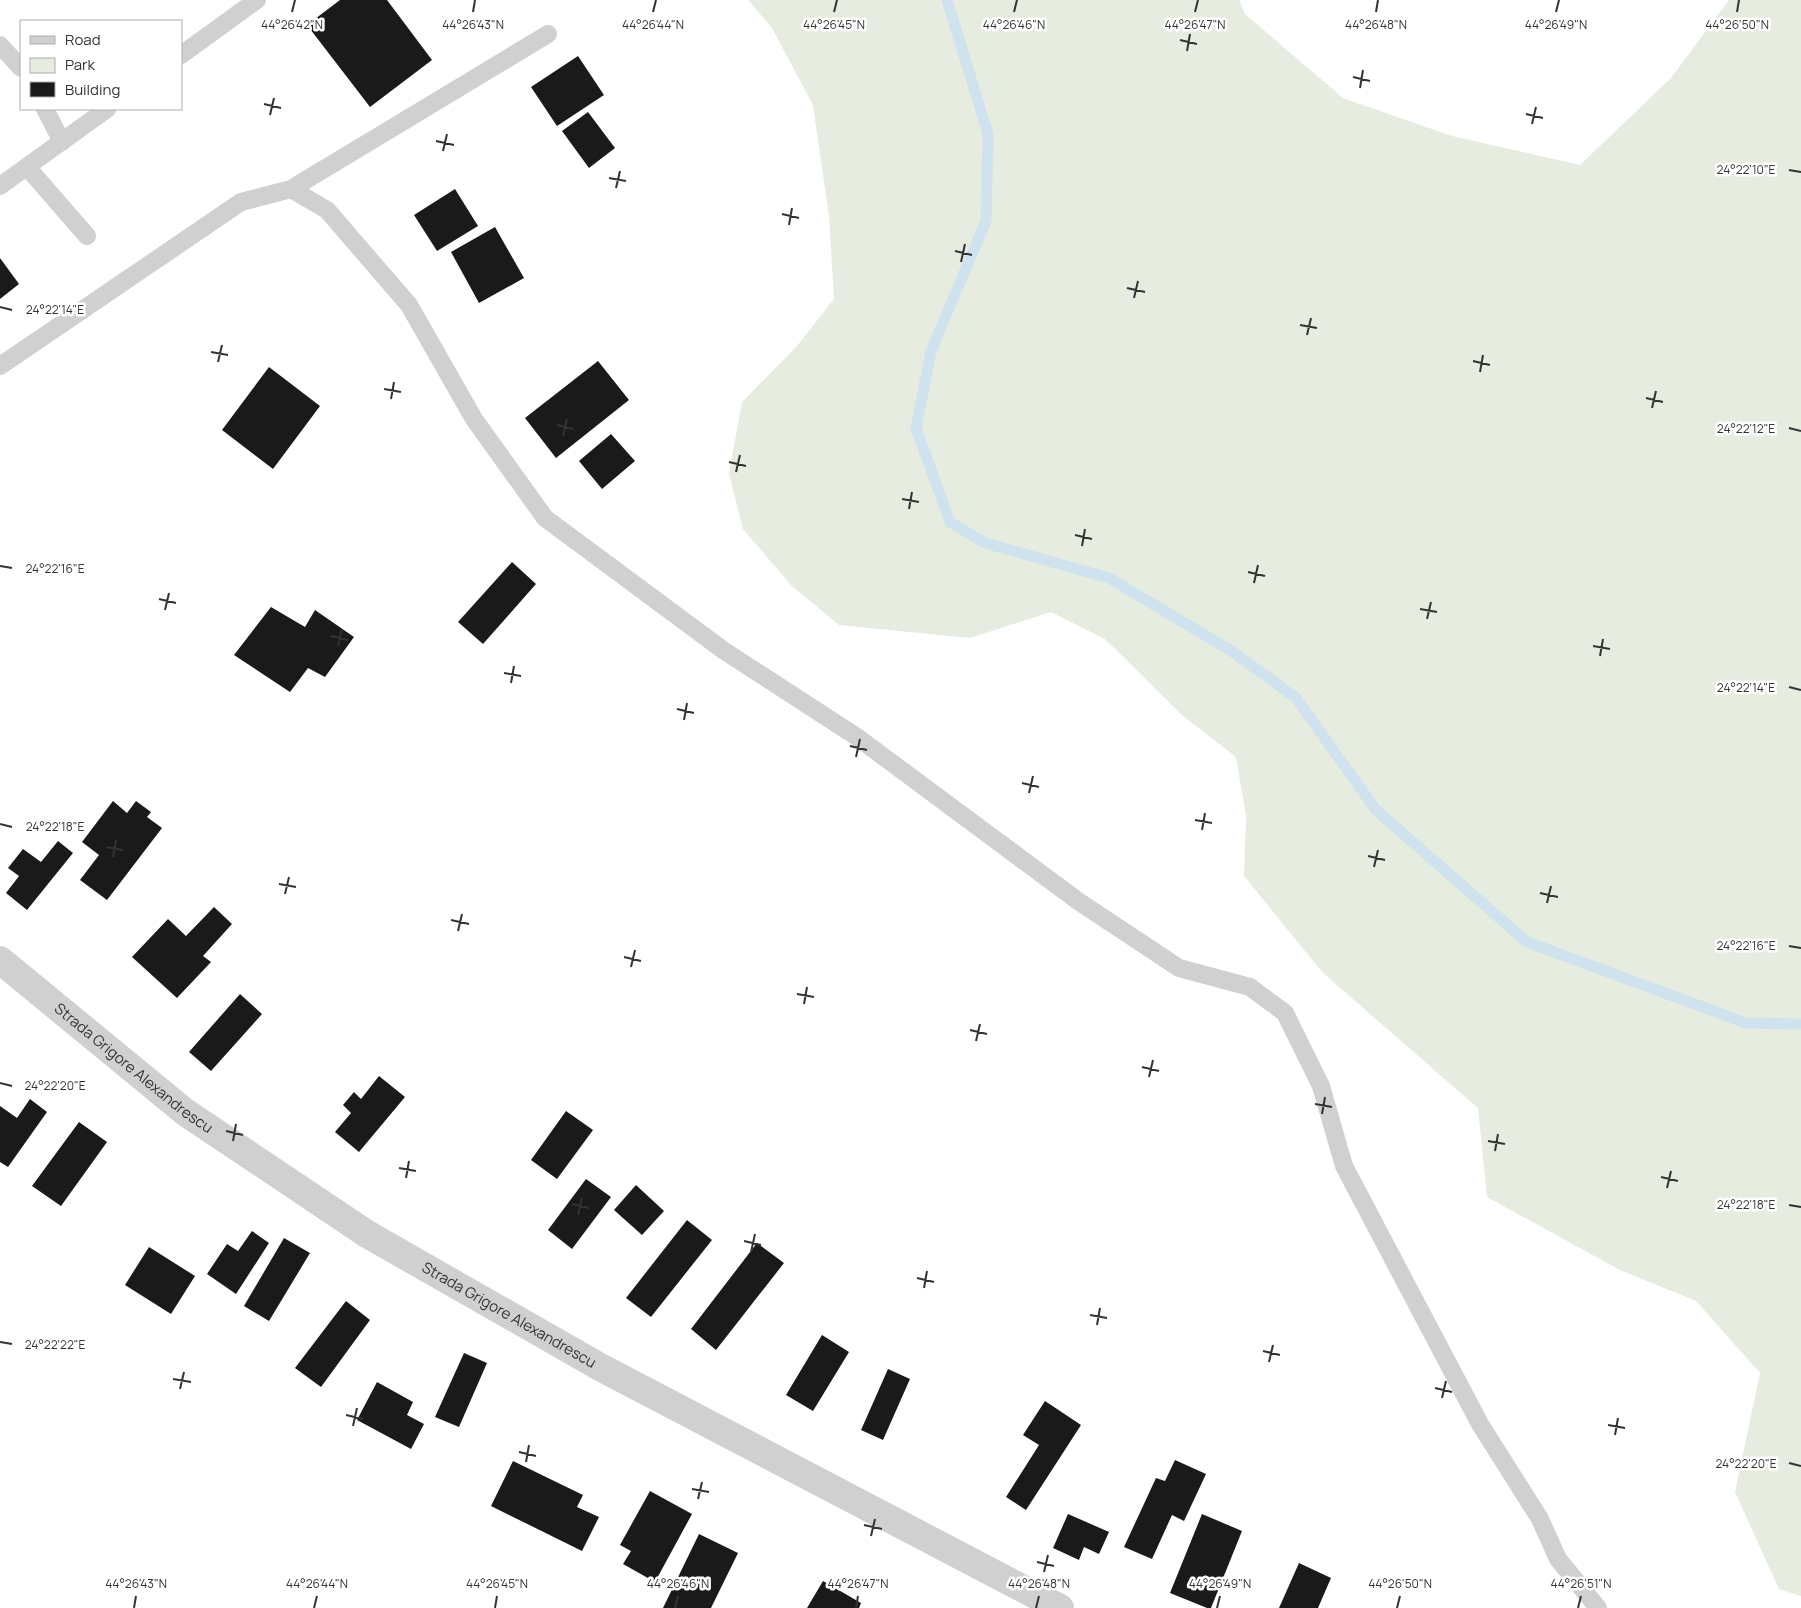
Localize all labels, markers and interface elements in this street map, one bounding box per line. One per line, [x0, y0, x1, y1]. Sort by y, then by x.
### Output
text: 44°26'42"N [261, 16, 323, 33]
text: 44°26'43"N [442, 16, 504, 33]
text: 44°26'44"N [622, 16, 684, 33]
text: 44°26'45"N [803, 16, 865, 33]
text: 44°26'46"N [983, 16, 1045, 33]
text: 44°26'47"N [1164, 16, 1226, 33]
text: 44°26'48"N [1345, 16, 1407, 33]
text: 44°26'49"N [1525, 16, 1587, 33]
text: 44°26'50"N [1705, 16, 1769, 33]
legend [20, 20, 182, 110]
text: Road [65, 29, 101, 50]
text: Park [65, 54, 95, 75]
text: Building [65, 79, 120, 100]
text: 24°22'10"E [1717, 161, 1776, 178]
text: 24°22'14"E [26, 301, 84, 318]
text: 24°22'12"E [1717, 420, 1775, 437]
text: 24°22'16"E [26, 560, 85, 577]
text: 24°22'14"E [1717, 679, 1775, 696]
text: 24°22'18"E [26, 818, 84, 835]
text: 24°22'16"E [1717, 937, 1776, 954]
street label: Strada Grigore Alexandrescu [50, 998, 217, 1138]
text: 24°22'20"E [24, 1077, 86, 1094]
text: 24°22'18"E [1717, 1196, 1775, 1213]
street label: Strada Grigore Alexandrescu [418, 1256, 600, 1373]
text: 24°22'22"E [25, 1336, 85, 1353]
text: 24°22'20"E [1715, 1455, 1777, 1472]
text: 44°26'43"N [105, 1575, 167, 1592]
text: 44°26'44"N [286, 1575, 348, 1592]
text: 44°26'45"N [466, 1575, 528, 1592]
text: 44°26'46"N [647, 1575, 709, 1592]
text: 44°26'47"N [827, 1575, 889, 1592]
text: 44°26'48"N [1008, 1575, 1070, 1592]
text: 44°26'49"N [1189, 1575, 1251, 1592]
text: 44°26'50"N [1368, 1575, 1432, 1592]
text: 44°26'51"N [1550, 1575, 1612, 1592]

